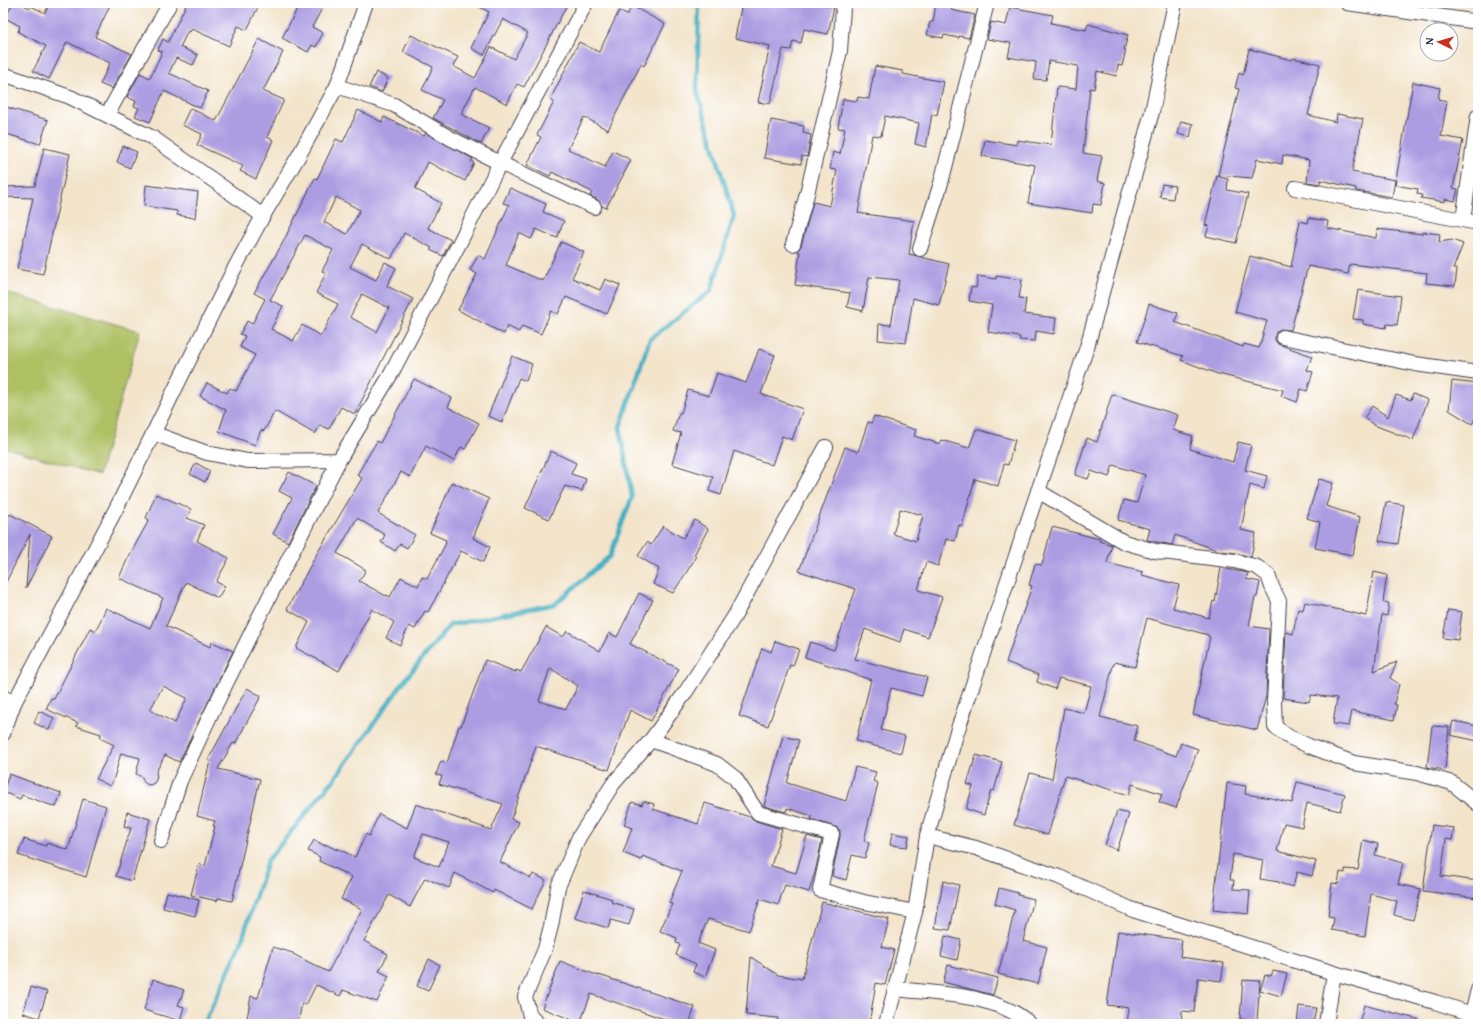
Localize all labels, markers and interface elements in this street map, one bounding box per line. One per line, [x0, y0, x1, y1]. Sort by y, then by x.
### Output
north arrow [1419, 22, 1459, 62]
text: N [1421, 36, 1437, 45]

